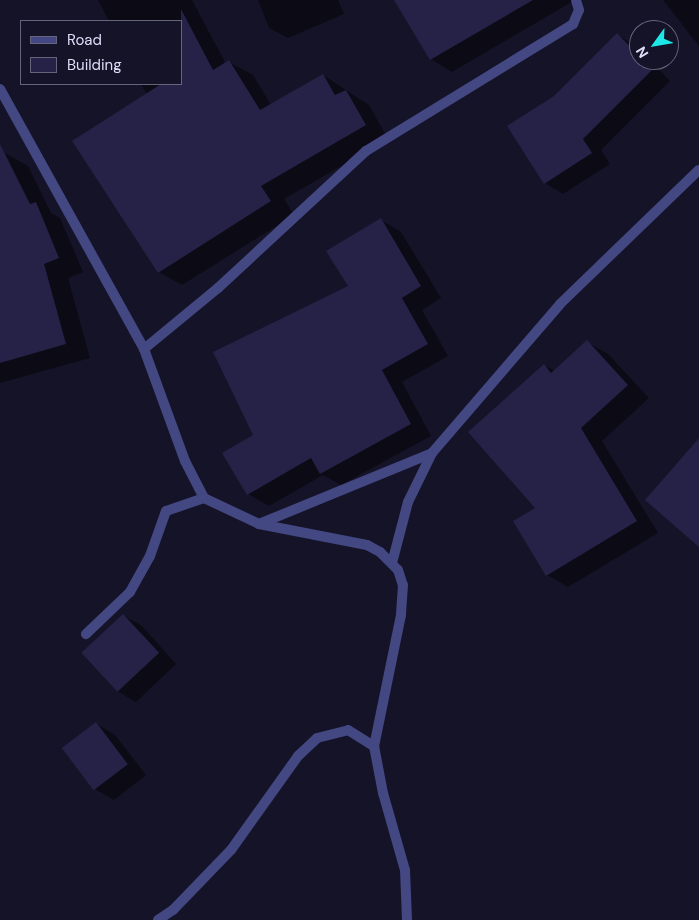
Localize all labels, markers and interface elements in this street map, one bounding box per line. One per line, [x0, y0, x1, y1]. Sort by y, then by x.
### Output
legend [20, 20, 182, 85]
north arrow [629, 20, 679, 70]
text: Road [67, 30, 102, 50]
text: N [632, 43, 652, 62]
text: Building [67, 55, 122, 75]

